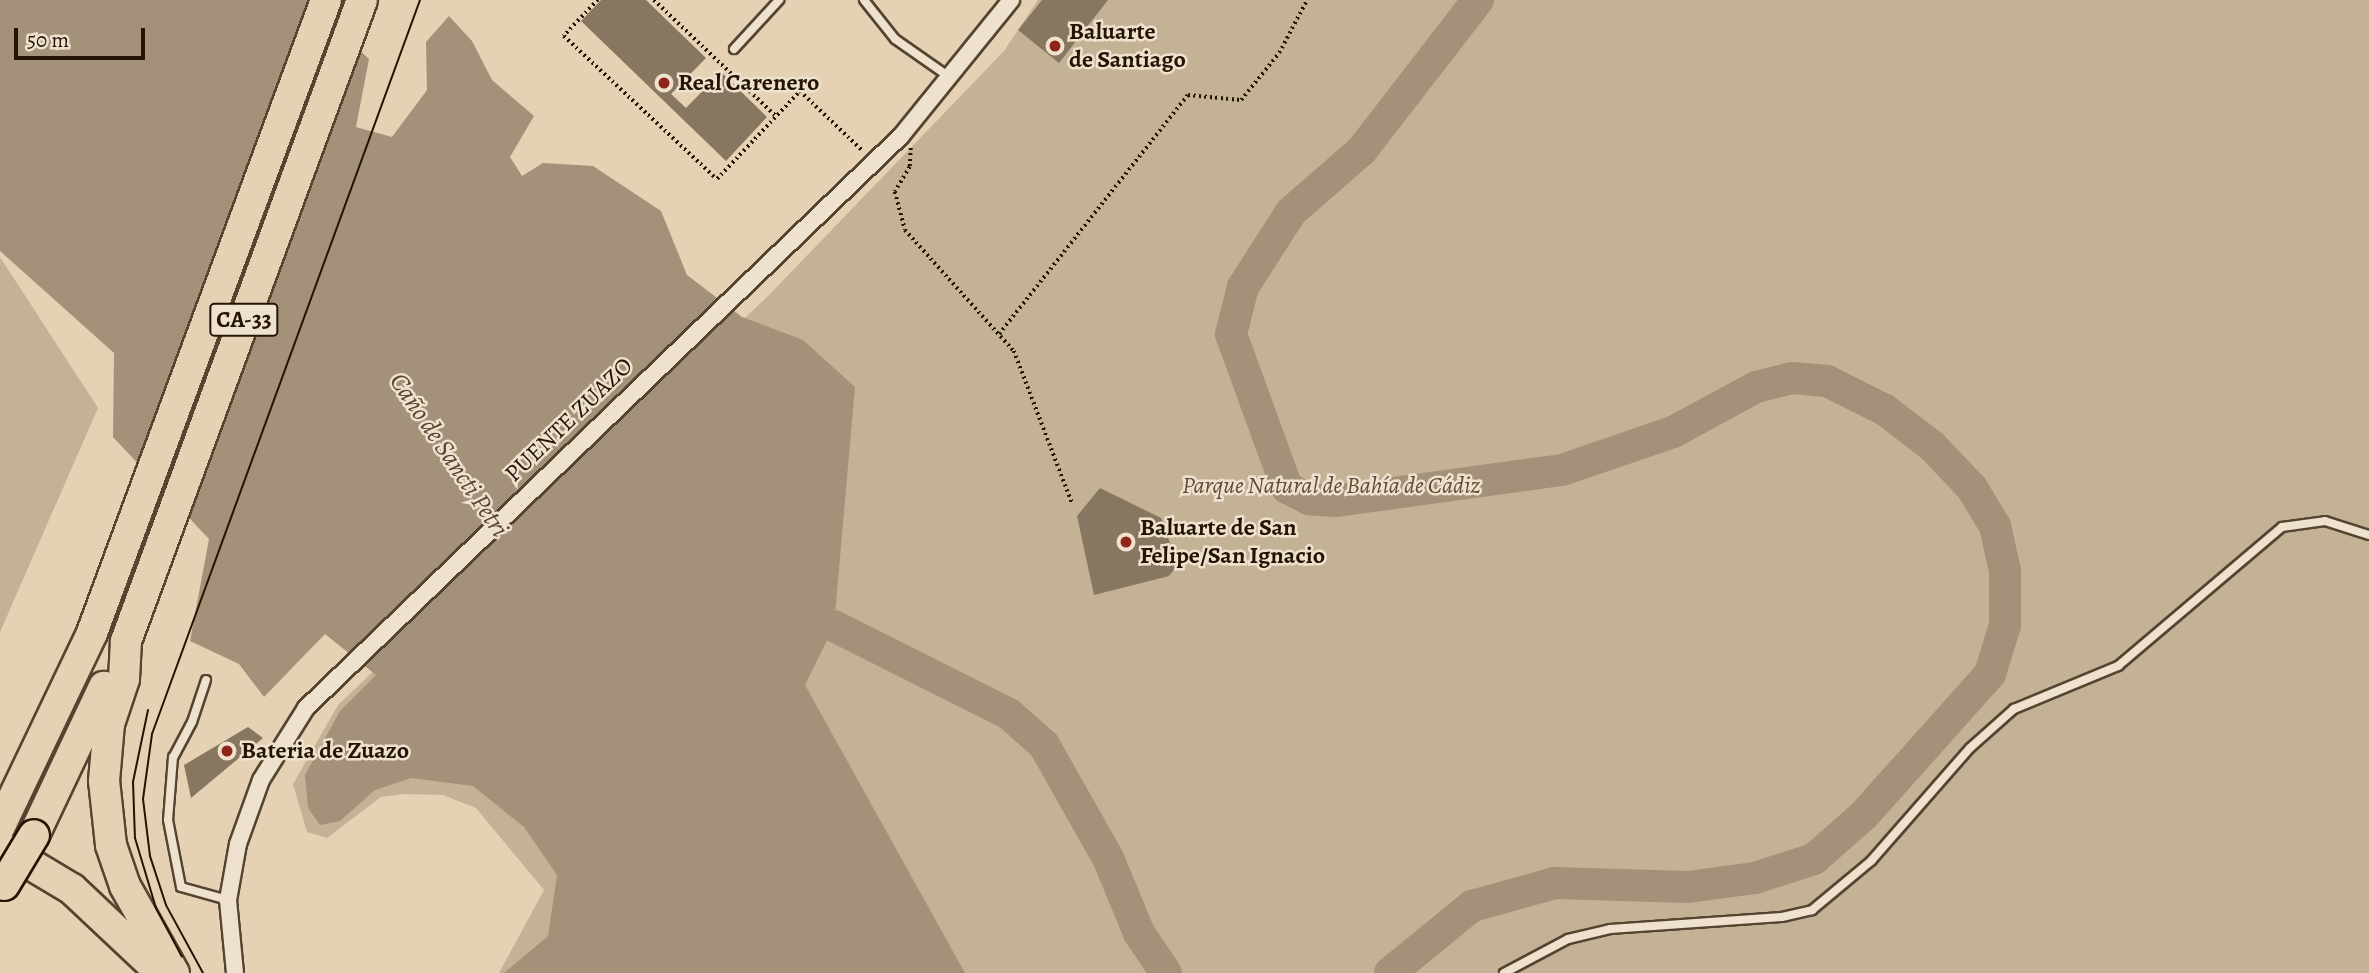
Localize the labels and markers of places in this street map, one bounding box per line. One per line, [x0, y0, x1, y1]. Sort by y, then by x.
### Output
place label: Baluarte de Santiago [1069, 18, 1186, 74]
marker: Baluarte de Santiago [1047, 38, 1063, 54]
place label: Real Carenero [678, 69, 820, 97]
marker: Real Carenero [656, 75, 672, 91]
place label: Baluarte de San Felipe/San Ignacio [1140, 514, 1325, 570]
marker: Baluarte de San Felipe/San Ignacio [1118, 534, 1134, 550]
place label: Bateria de Zuazo [241, 737, 409, 765]
marker: Bateria de Zuazo [219, 743, 235, 759]

